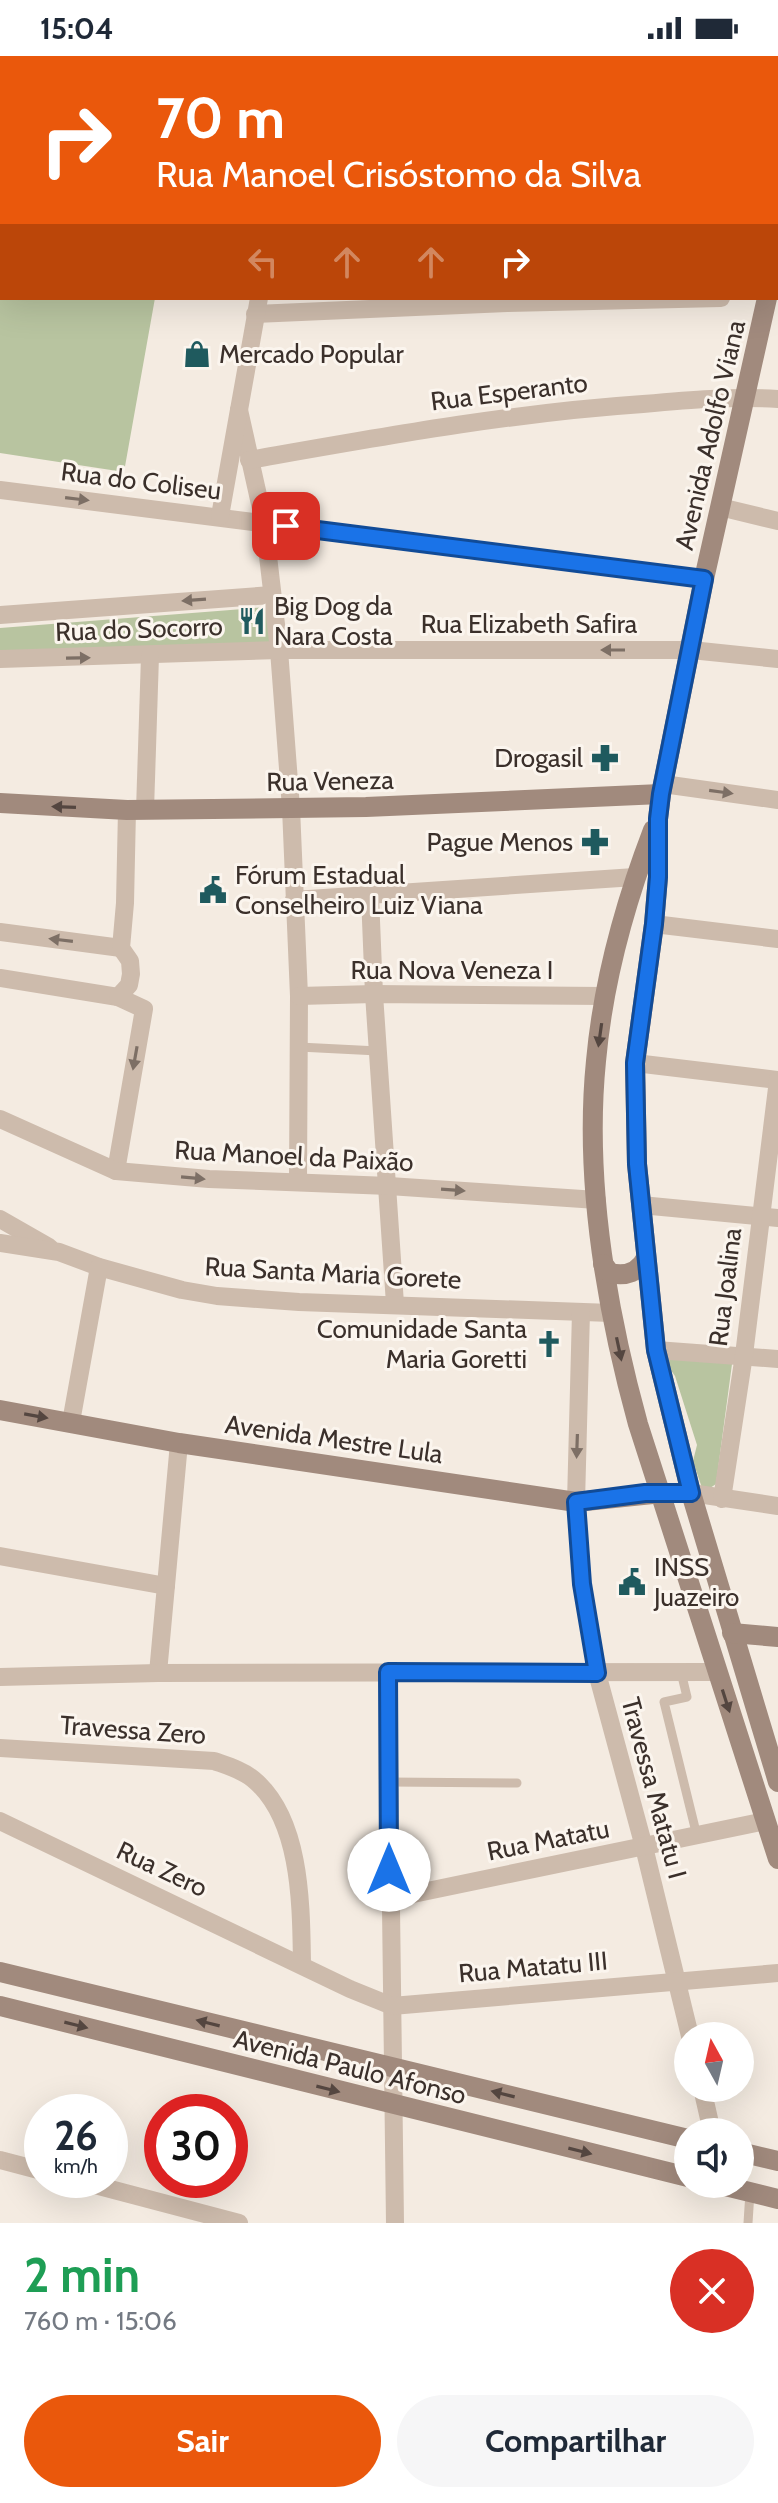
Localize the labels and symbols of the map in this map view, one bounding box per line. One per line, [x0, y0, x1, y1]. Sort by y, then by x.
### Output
street label: Avenida Adolfo Viana [668, 316, 752, 553]
place label: Mercado Popular [219, 338, 404, 370]
shop icon: Mercado Popular [182, 339, 212, 369]
street label: Rua Esperanto [429, 366, 589, 418]
street label: Rua do Coliseu [59, 455, 223, 507]
pin [252, 492, 320, 560]
one-way arrow [65, 493, 90, 506]
place label: Big Dog da Nara Costa [274, 590, 393, 652]
one-way arrow [181, 594, 206, 607]
restaurant icon: Big Dog da Nara Costa [237, 606, 267, 636]
street label: Rua Elizabeth Safira [421, 608, 638, 640]
street label: Rua do Socorro [55, 610, 223, 648]
one-way arrow [600, 644, 625, 656]
one-way arrow [66, 651, 91, 664]
place label: Drogasil [494, 742, 583, 774]
pharmacy icon: Drogasil [590, 743, 620, 773]
street label: Rua Veneza [266, 764, 395, 798]
one-way arrow [708, 786, 733, 799]
one-way arrow [51, 801, 76, 814]
place label: Pague Menos [427, 826, 573, 858]
pharmacy icon: Pague Menos [580, 827, 610, 857]
place label: Fórum Estadual Conselheiro Luiz Viana [235, 859, 483, 921]
public building icon: Fórum Estadual Conselheiro Luiz Viana [198, 875, 228, 905]
one-way arrow [48, 933, 73, 946]
street label: Rua Nova Veneza I [351, 954, 553, 986]
one-way arrow [593, 1023, 606, 1048]
one-way arrow [128, 1046, 141, 1071]
street label: Rua Manoel da Paixão [174, 1134, 414, 1178]
one-way arrow [181, 1171, 206, 1184]
one-way arrow [441, 1184, 466, 1197]
street label: Rua Joalina [702, 1225, 748, 1348]
street label: Rua Santa Maria Gorete [204, 1250, 462, 1296]
place label: Comunidade Santa Maria Goretti [317, 1313, 528, 1375]
church icon: Comunidade Santa Maria Goretti [534, 1329, 564, 1359]
one-way arrow [613, 1337, 626, 1362]
street label: Avenida Mestre Lula [223, 1408, 445, 1470]
one-way arrow [23, 1411, 48, 1423]
one-way arrow [571, 1434, 584, 1459]
place label: INSS Juazeiro [653, 1551, 739, 1613]
public building icon: INSS Juazeiro [617, 1567, 647, 1597]
one-way arrow [720, 1690, 732, 1714]
street label: Travessa Matatu I [614, 1694, 694, 1882]
street label: Travessa Zero [59, 1709, 207, 1751]
street label: Rua Matatu [484, 1812, 612, 1868]
position arrow [347, 1828, 431, 1912]
street label: Rua Zero [112, 1834, 212, 1904]
street label: Rua Matatu III [457, 1945, 609, 1989]
one-way arrow [196, 2016, 221, 2028]
one-way arrow [63, 2019, 88, 2032]
north arrow [674, 2022, 754, 2102]
street label: Avenida Paulo Afonso [230, 2023, 470, 2111]
one-way arrow [315, 2083, 340, 2095]
one-way arrow [491, 2087, 516, 2100]
speed limit sign: 30 [144, 2094, 248, 2198]
one-way arrow [568, 2145, 593, 2157]

